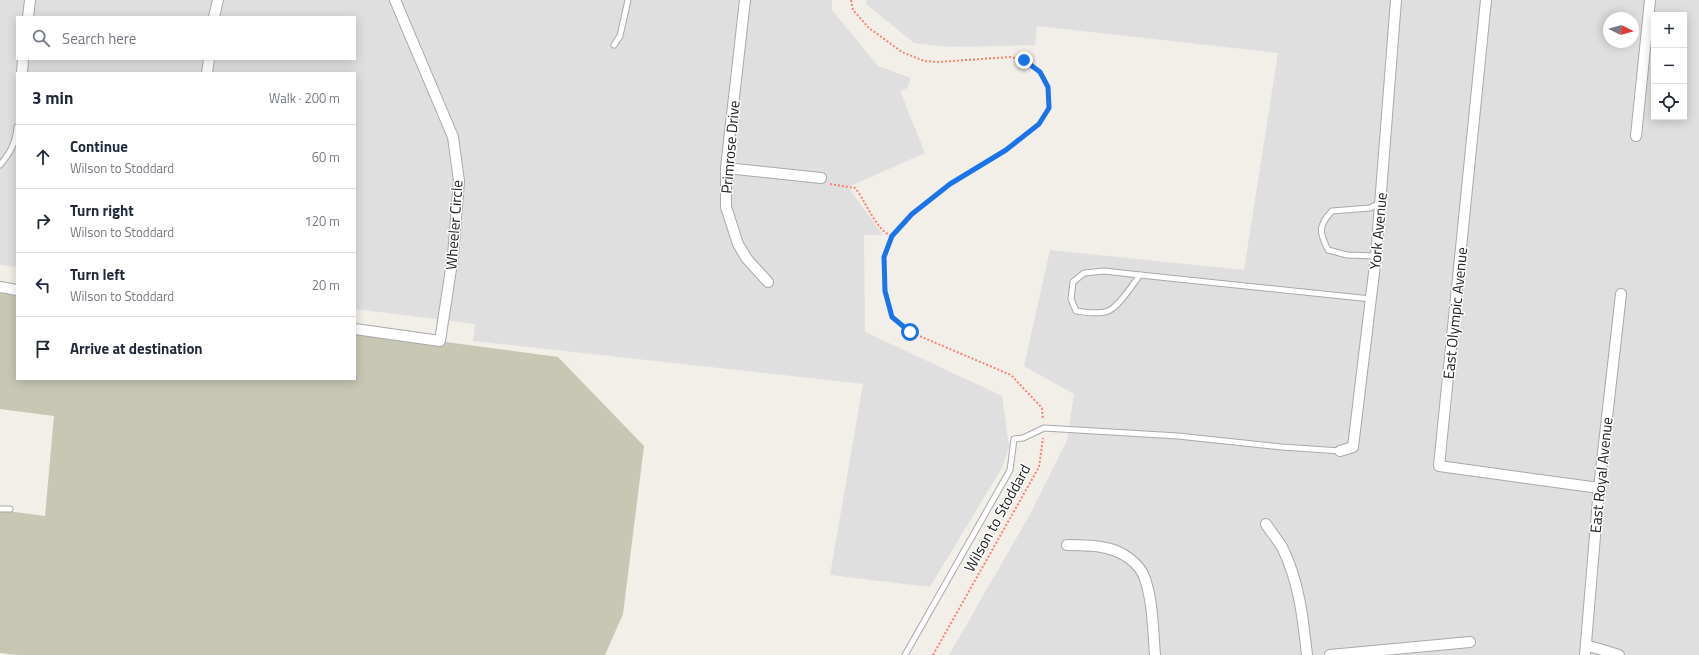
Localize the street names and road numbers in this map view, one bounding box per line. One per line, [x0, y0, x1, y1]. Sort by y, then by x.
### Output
street label: Primrose Drive [714, 99, 746, 195]
street label: Wheeler Circle [439, 179, 469, 271]
street label: York Avenue [1363, 191, 1393, 271]
street label: East Olympic Avenue [1437, 246, 1473, 380]
street label: East Royal Avenue [1583, 416, 1619, 534]
street label: Wilson to Stoddard [958, 460, 1036, 576]

